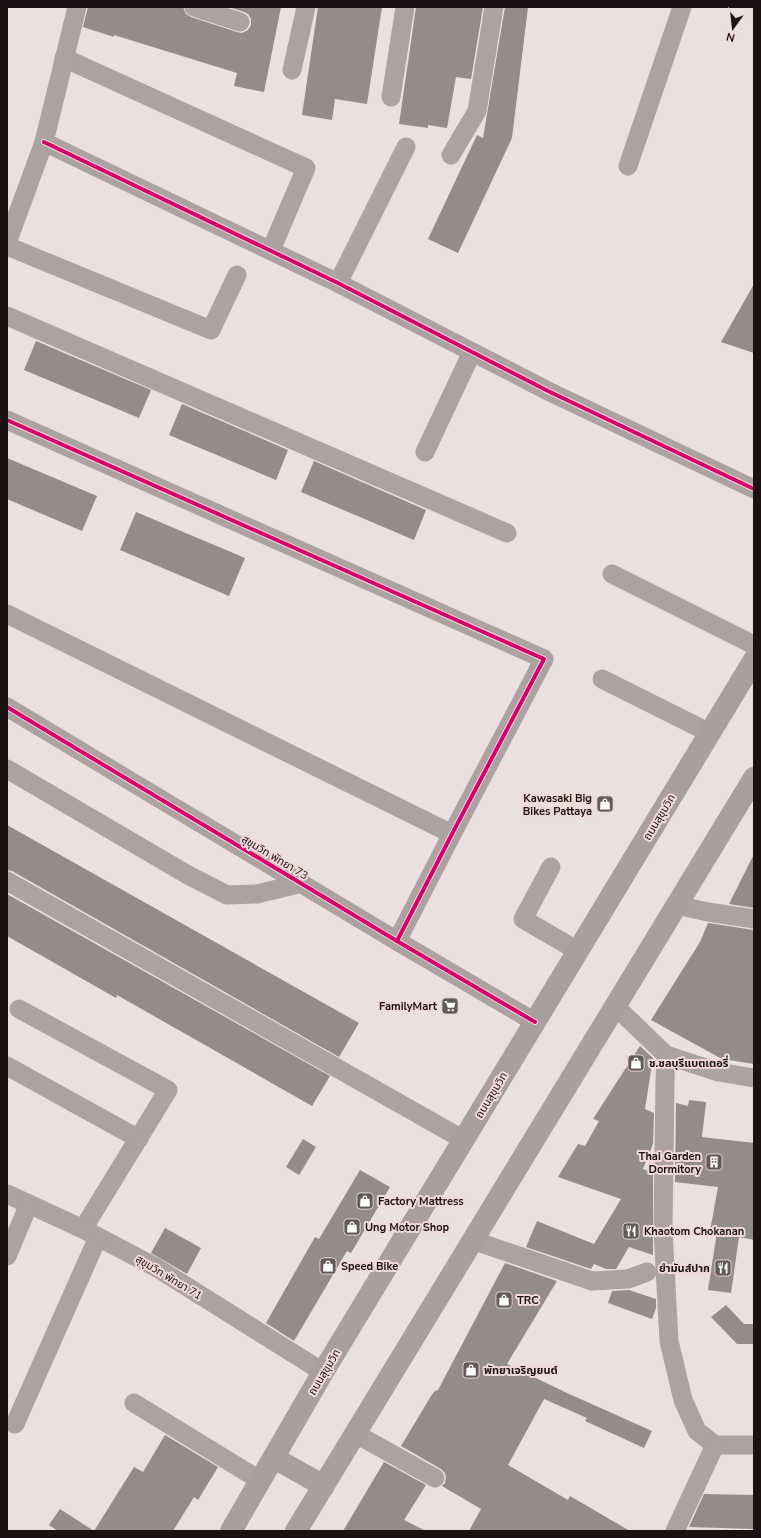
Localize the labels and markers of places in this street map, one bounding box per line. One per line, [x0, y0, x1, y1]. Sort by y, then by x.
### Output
place label: Kawasaki Big Bikes Pattaya [523, 791, 592, 819]
shop icon: Kawasaki Big Bikes Pattaya [595, 794, 615, 814]
supermarket icon: FamilyMart [440, 996, 460, 1016]
place label: FamilyMart [379, 999, 438, 1014]
shop icon: ช.ชลบุรีแบตเตอรี่ [626, 1053, 646, 1073]
place label: ช.ชลบุรีแบตเตอรี่ [649, 1055, 729, 1071]
place label: Thai Garden Dormitory [639, 1149, 701, 1177]
building icon: Thai Garden Dormitory [704, 1152, 724, 1172]
shop icon: Factory Mattress [355, 1191, 375, 1211]
place label: Factory Mattress [378, 1194, 464, 1209]
shop icon: Ung Motor Shop [342, 1217, 362, 1237]
place label: Ung Motor Shop [365, 1220, 449, 1235]
restaurant icon: Khaotom Chokanan [621, 1221, 641, 1241]
place label: Khaotom Chokanan [644, 1224, 744, 1239]
shop icon: Speed Bike [318, 1256, 338, 1276]
restaurant icon: ยำมันส์ปาก [713, 1258, 733, 1278]
place label: Speed Bike [341, 1259, 398, 1274]
place label: ยำมันส์ปาก [659, 1261, 710, 1276]
shop icon: TRC [494, 1290, 514, 1310]
place label: TRC [517, 1293, 539, 1308]
shop icon: พัทยาเจริญยนต์ [461, 1360, 481, 1380]
place label: พัทยาเจริญยนต์ [484, 1363, 558, 1378]

